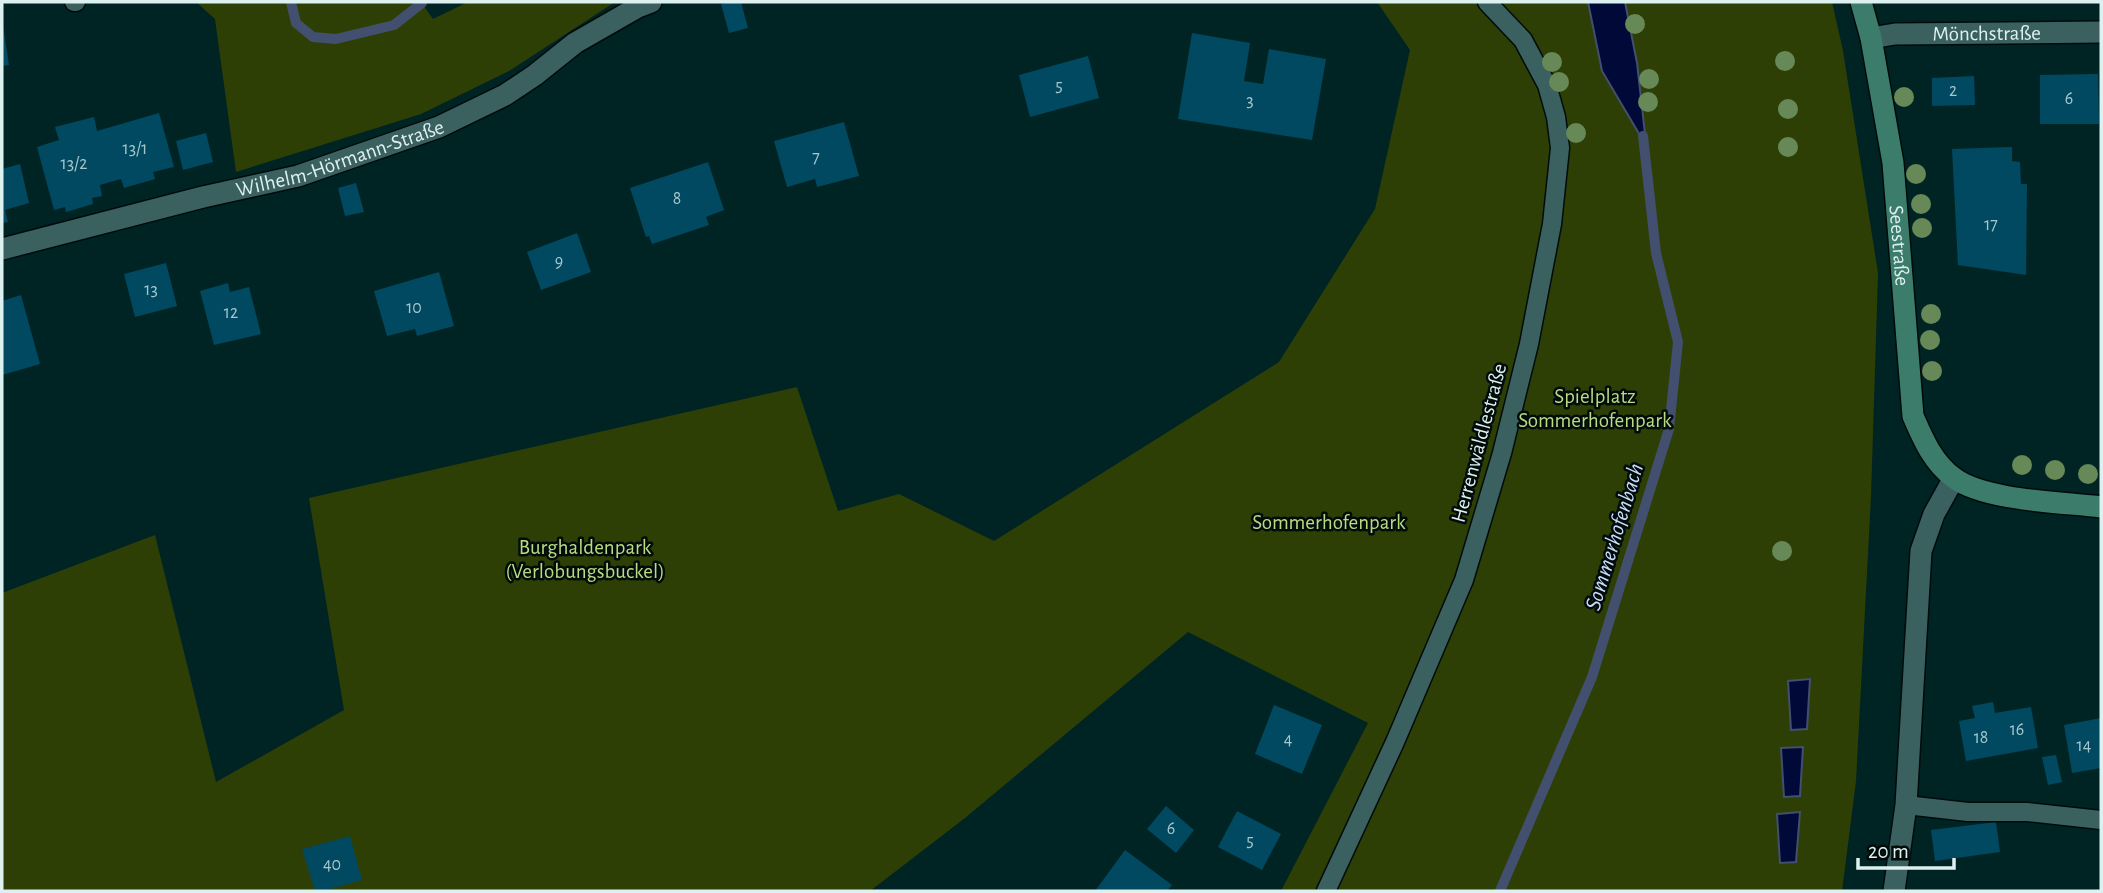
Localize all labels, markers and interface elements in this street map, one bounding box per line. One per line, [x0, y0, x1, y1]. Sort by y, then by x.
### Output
street label: Mönchstraße [1932, 22, 2041, 44]
house number: 5 [1055, 77, 1063, 95]
house number: 2 [1949, 82, 1957, 100]
house number: 6 [2065, 90, 2073, 108]
house number: 3 [1246, 92, 1254, 110]
street label: Wilhelm-Hörmann-Straße [234, 116, 446, 200]
house number: 13/1 [123, 140, 147, 158]
house number: 7 [812, 149, 820, 167]
house number: 13/2 [61, 155, 87, 173]
house number: 8 [673, 190, 681, 208]
street label: Seestraße [1886, 204, 1913, 287]
house number: 17 [1984, 216, 1998, 234]
house number: 9 [555, 253, 563, 271]
house number: 13 [144, 281, 158, 299]
house number: 10 [406, 299, 422, 317]
house number: 12 [224, 304, 238, 322]
street label: Herrenwäldlestraße [1448, 361, 1510, 525]
park label: Spielplatz Sommerhofenpark [1518, 386, 1672, 431]
water label: Sommerhofenbach [1582, 461, 1648, 613]
park label: Sommerhofenpark [1252, 512, 1406, 533]
park label: Burghaldenpark (Verlobungsbuckel) [505, 537, 665, 582]
house number: 16 [2010, 721, 2024, 739]
house number: 18 [1974, 729, 1988, 747]
house number: 4 [1284, 731, 1293, 749]
house number: 14 [2077, 737, 2092, 755]
house number: 6 [1167, 820, 1175, 838]
scale bar [1858, 826, 1954, 870]
house number: 5 [1246, 832, 1254, 850]
text: 20 m [1868, 841, 1909, 862]
house number: 40 [323, 856, 341, 874]

